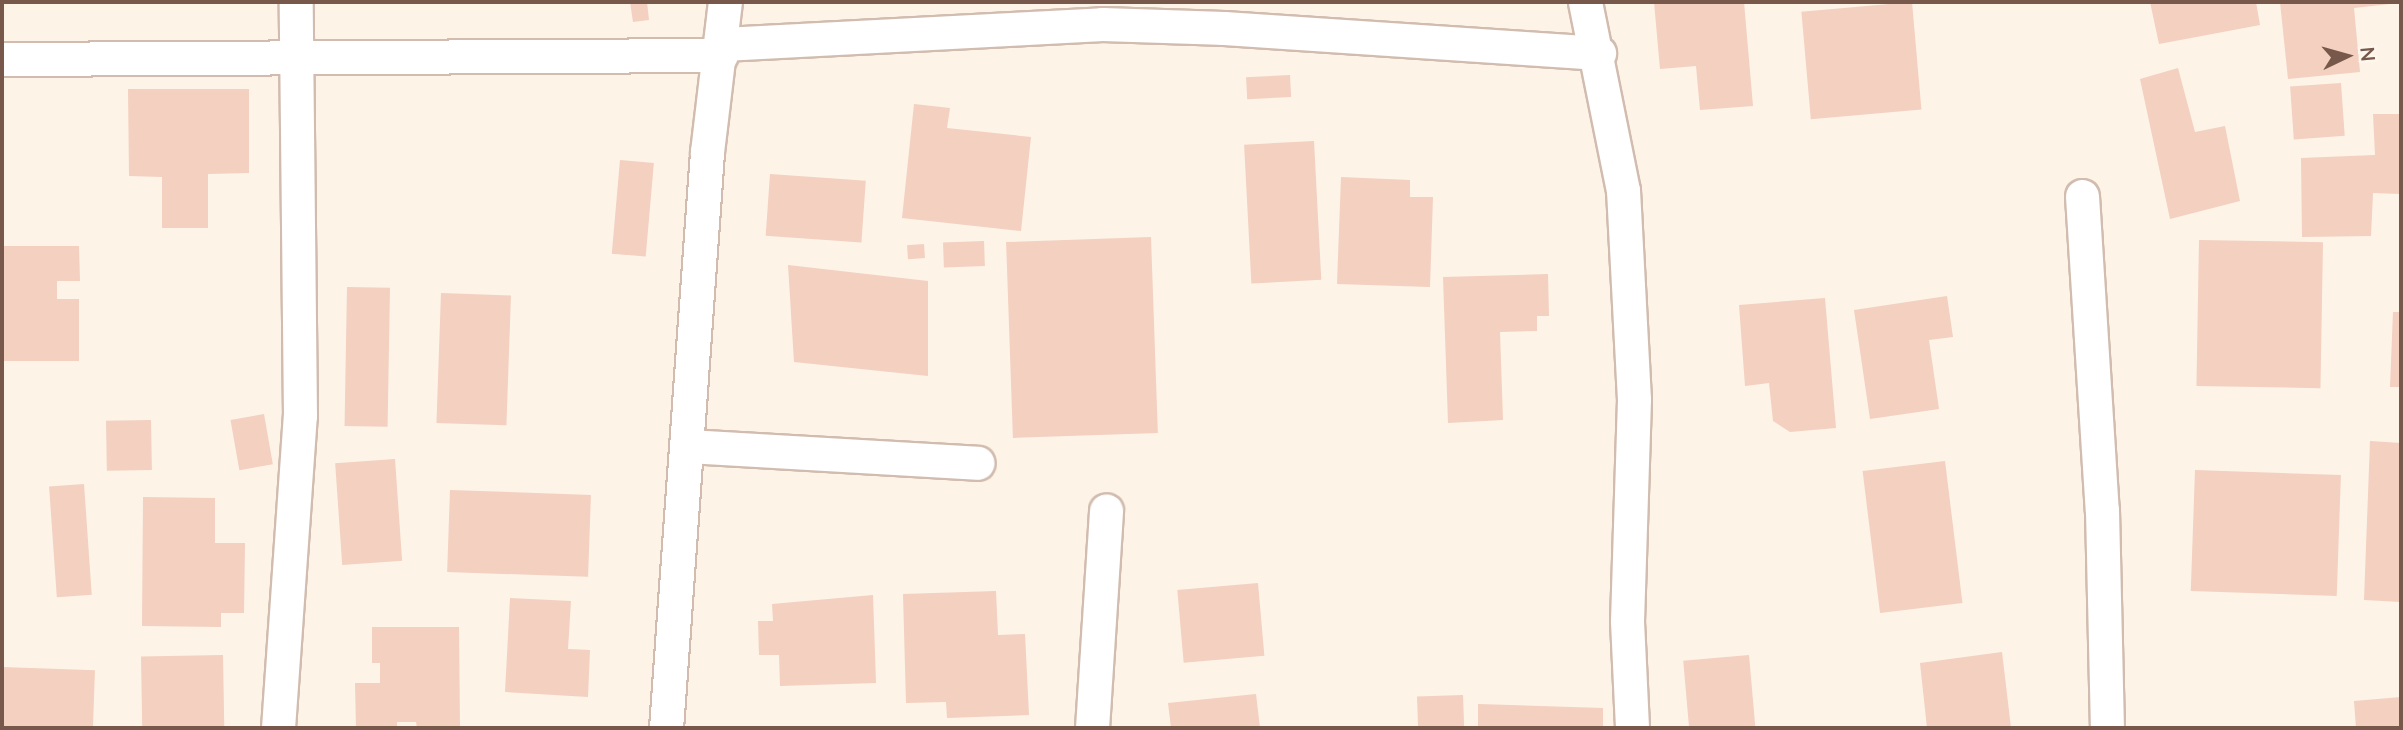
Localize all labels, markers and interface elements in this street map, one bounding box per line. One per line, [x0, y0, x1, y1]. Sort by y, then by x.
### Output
north arrow [2312, 21, 2382, 91]
text: N [2356, 46, 2381, 62]

